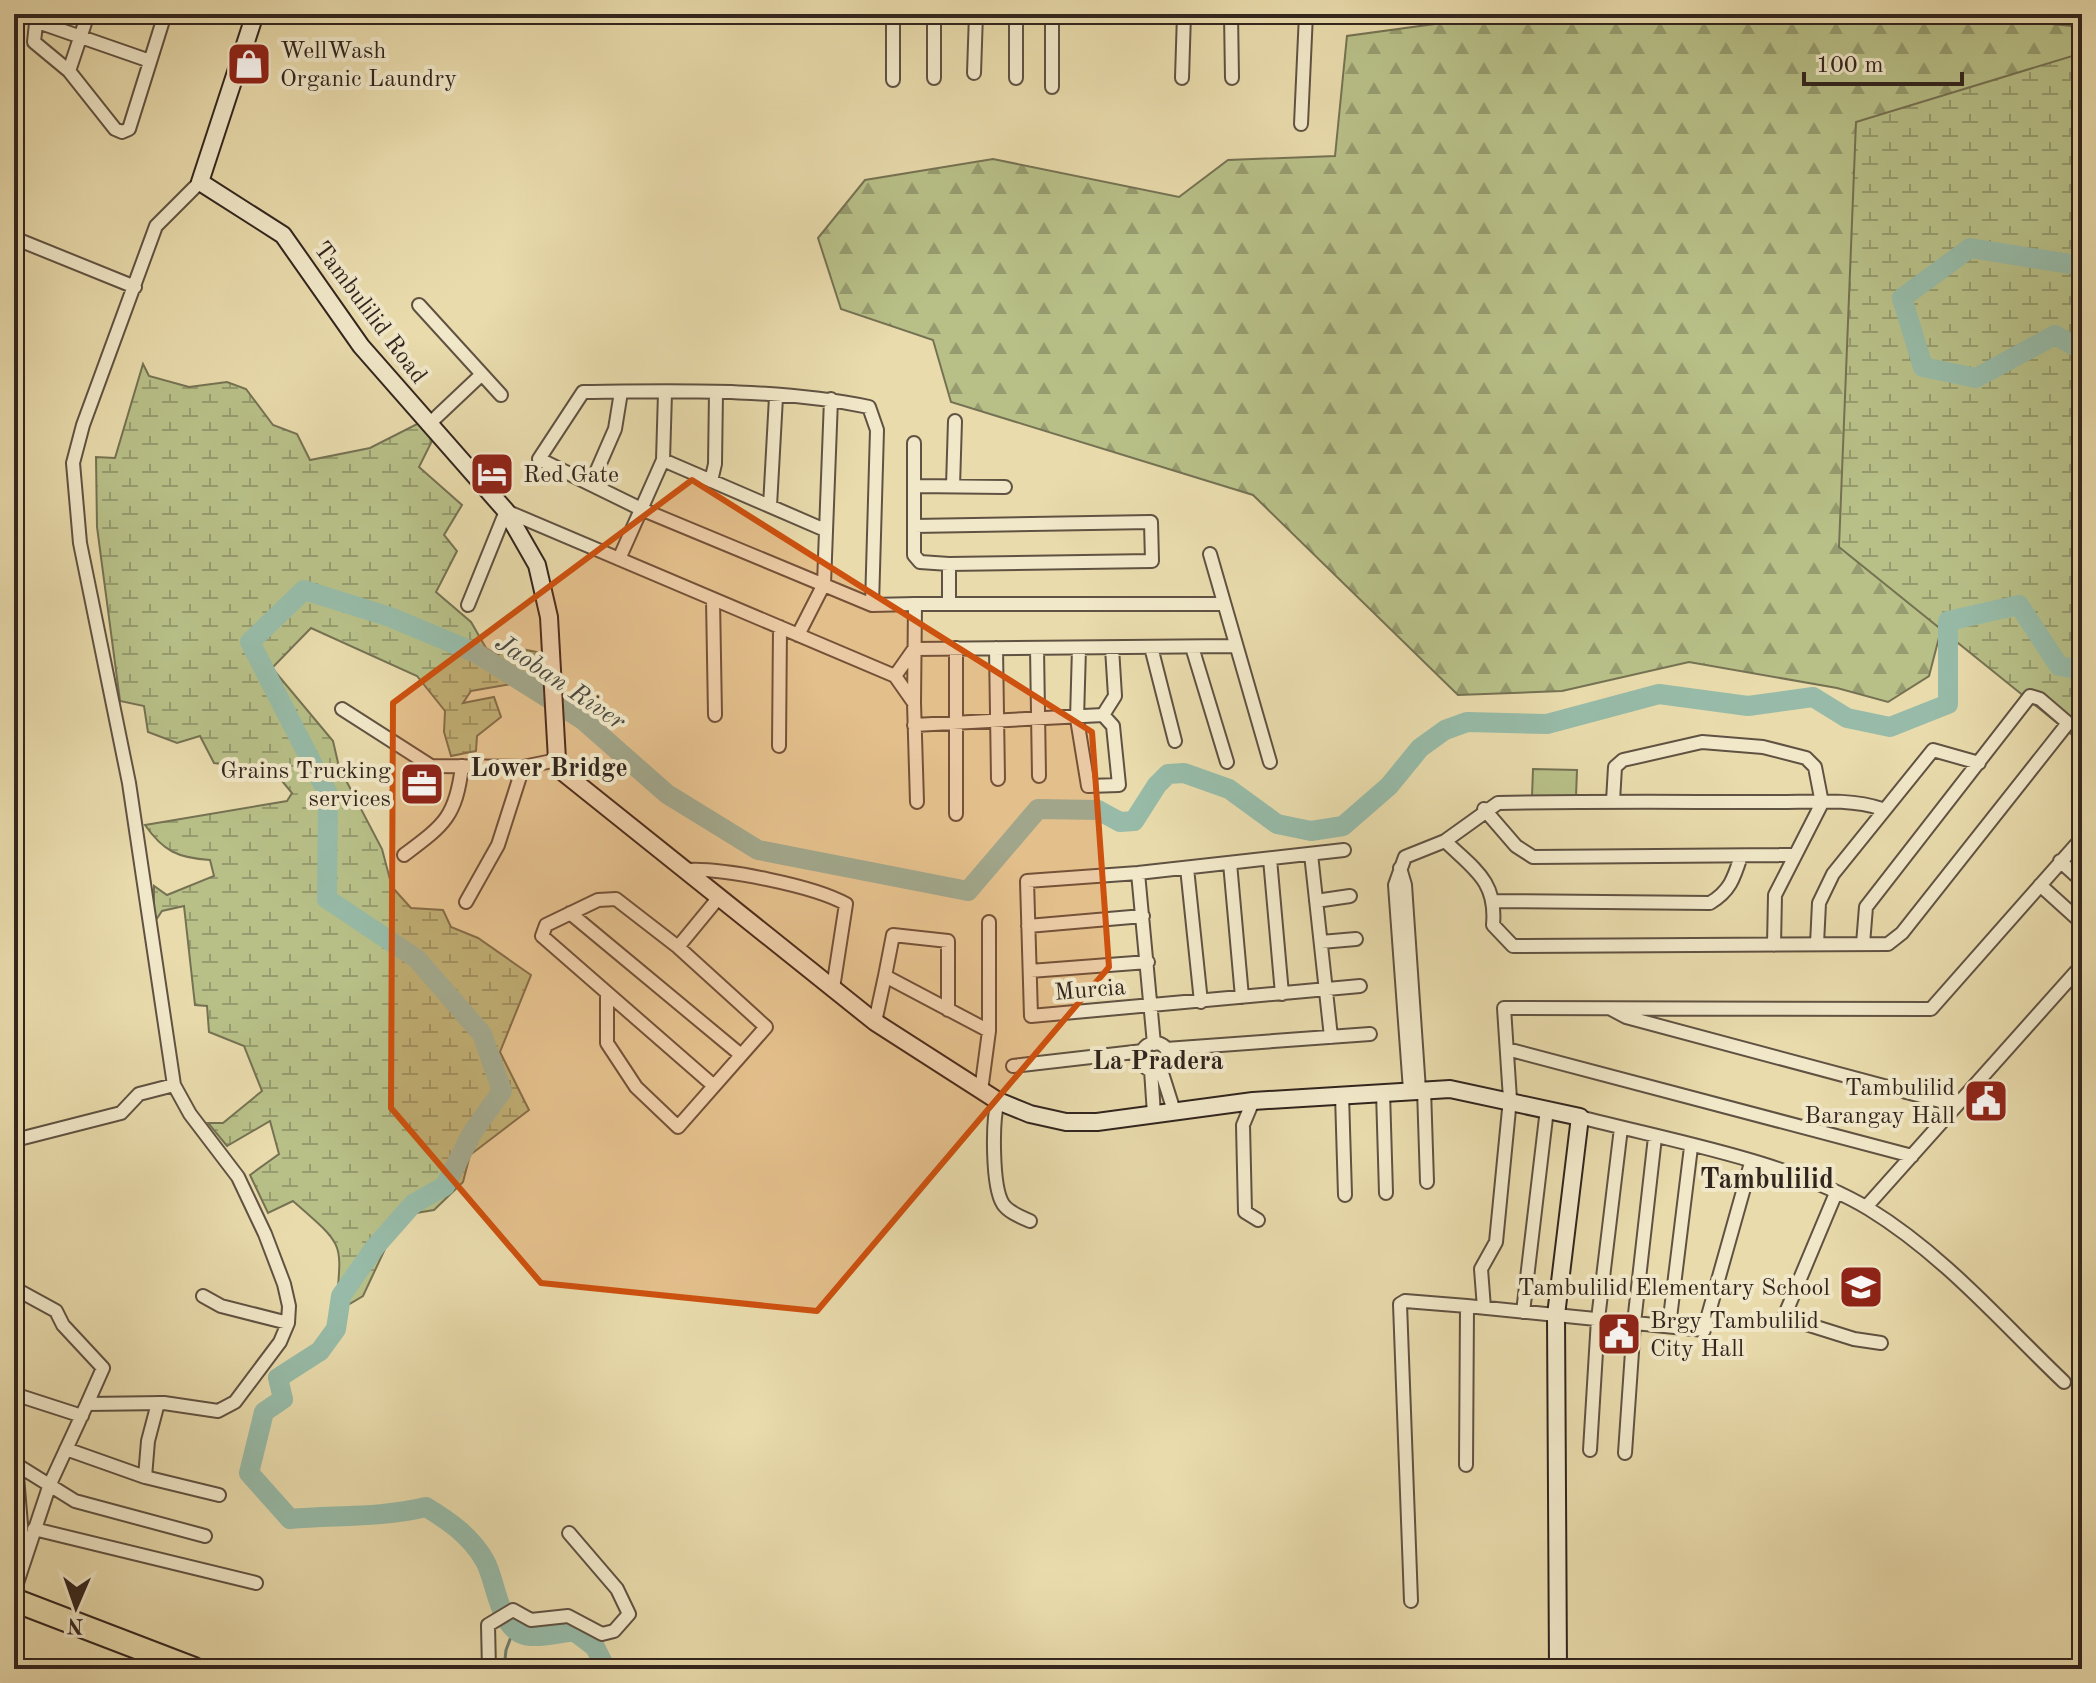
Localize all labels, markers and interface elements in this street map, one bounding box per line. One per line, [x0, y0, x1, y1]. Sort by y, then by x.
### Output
scale bar [1804, 36, 1962, 86]
shop icon: WellWash Organic Laundry [225, 40, 273, 88]
place label: WellWash Organic Laundry [280, 40, 457, 92]
text: 100 m [1816, 54, 1884, 78]
street label: Tambulilid Road [309, 238, 430, 389]
hotel icon: Red Gate [468, 450, 516, 498]
place label: Red Gate [523, 464, 619, 488]
water label: Jaoban River [490, 630, 630, 736]
district label: Lower Bridge [470, 756, 628, 782]
place label: Grains Trucking services [220, 760, 391, 812]
office icon: Grains Trucking services [398, 760, 446, 808]
street label: Murcia [1053, 976, 1127, 1006]
district label: La Pradera [1092, 1049, 1224, 1075]
place label: Tambulilid Barangay Hall [1804, 1077, 1955, 1129]
public building icon: Tambulilid Barangay Hall [1962, 1077, 2010, 1125]
district label: Tambulilid [1700, 1167, 1834, 1195]
school or university icon: Tambulilid Elementary School [1837, 1263, 1885, 1311]
place label: Tambulilid Elementary School [1518, 1277, 1830, 1301]
public building icon: Brgy Tambulilid City Hall [1595, 1310, 1643, 1358]
place label: Brgy Tambulilid City Hall [1650, 1310, 1819, 1362]
north arrow [36, 1567, 116, 1647]
text: N [66, 1614, 84, 1636]

